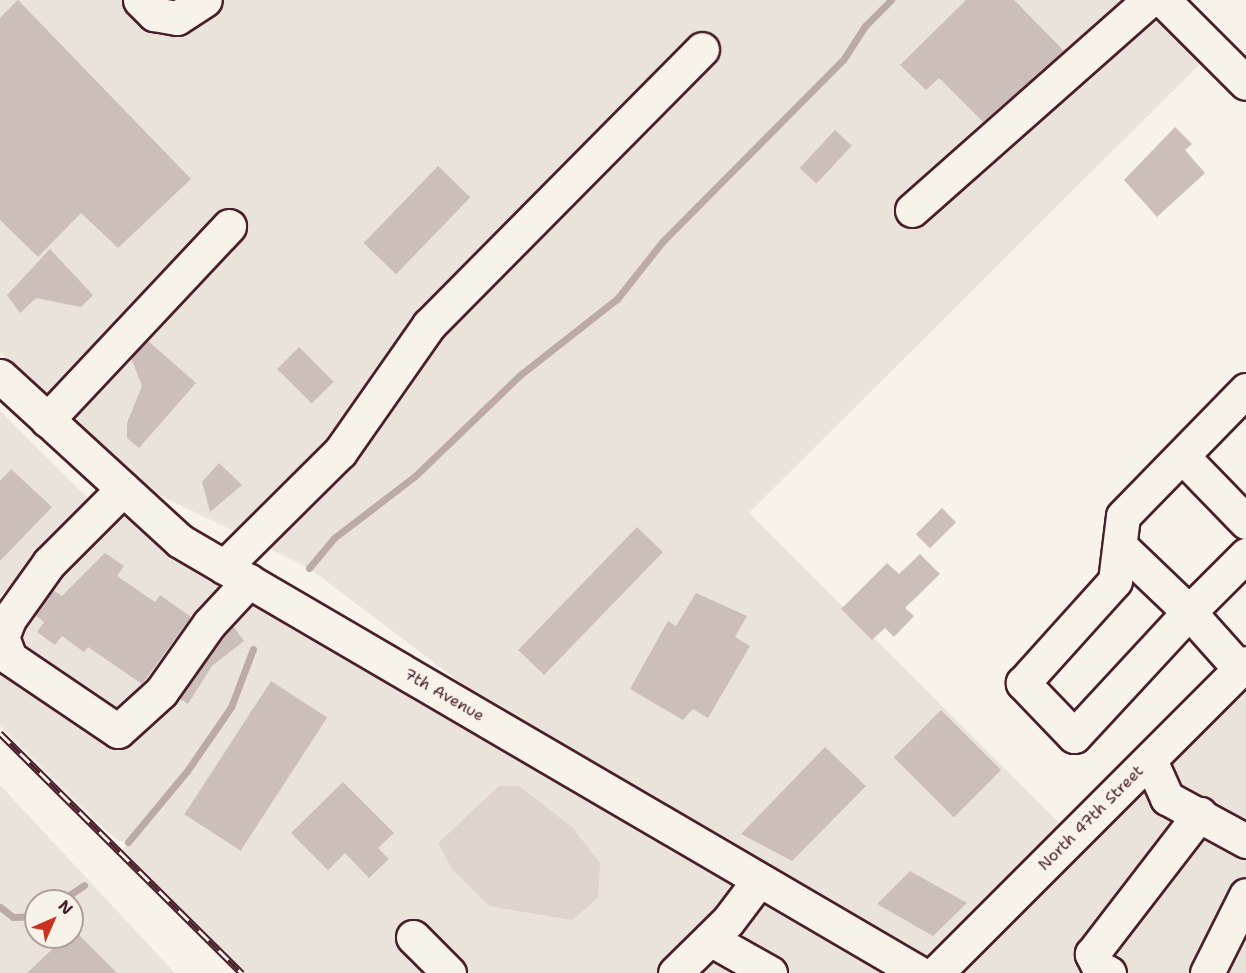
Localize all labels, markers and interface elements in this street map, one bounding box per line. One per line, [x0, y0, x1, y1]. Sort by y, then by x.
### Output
street label: 7th Avenue [400, 664, 488, 726]
street label: North 47th Street [1034, 761, 1148, 875]
north arrow [24, 889, 84, 949]
text: N [54, 895, 78, 919]

